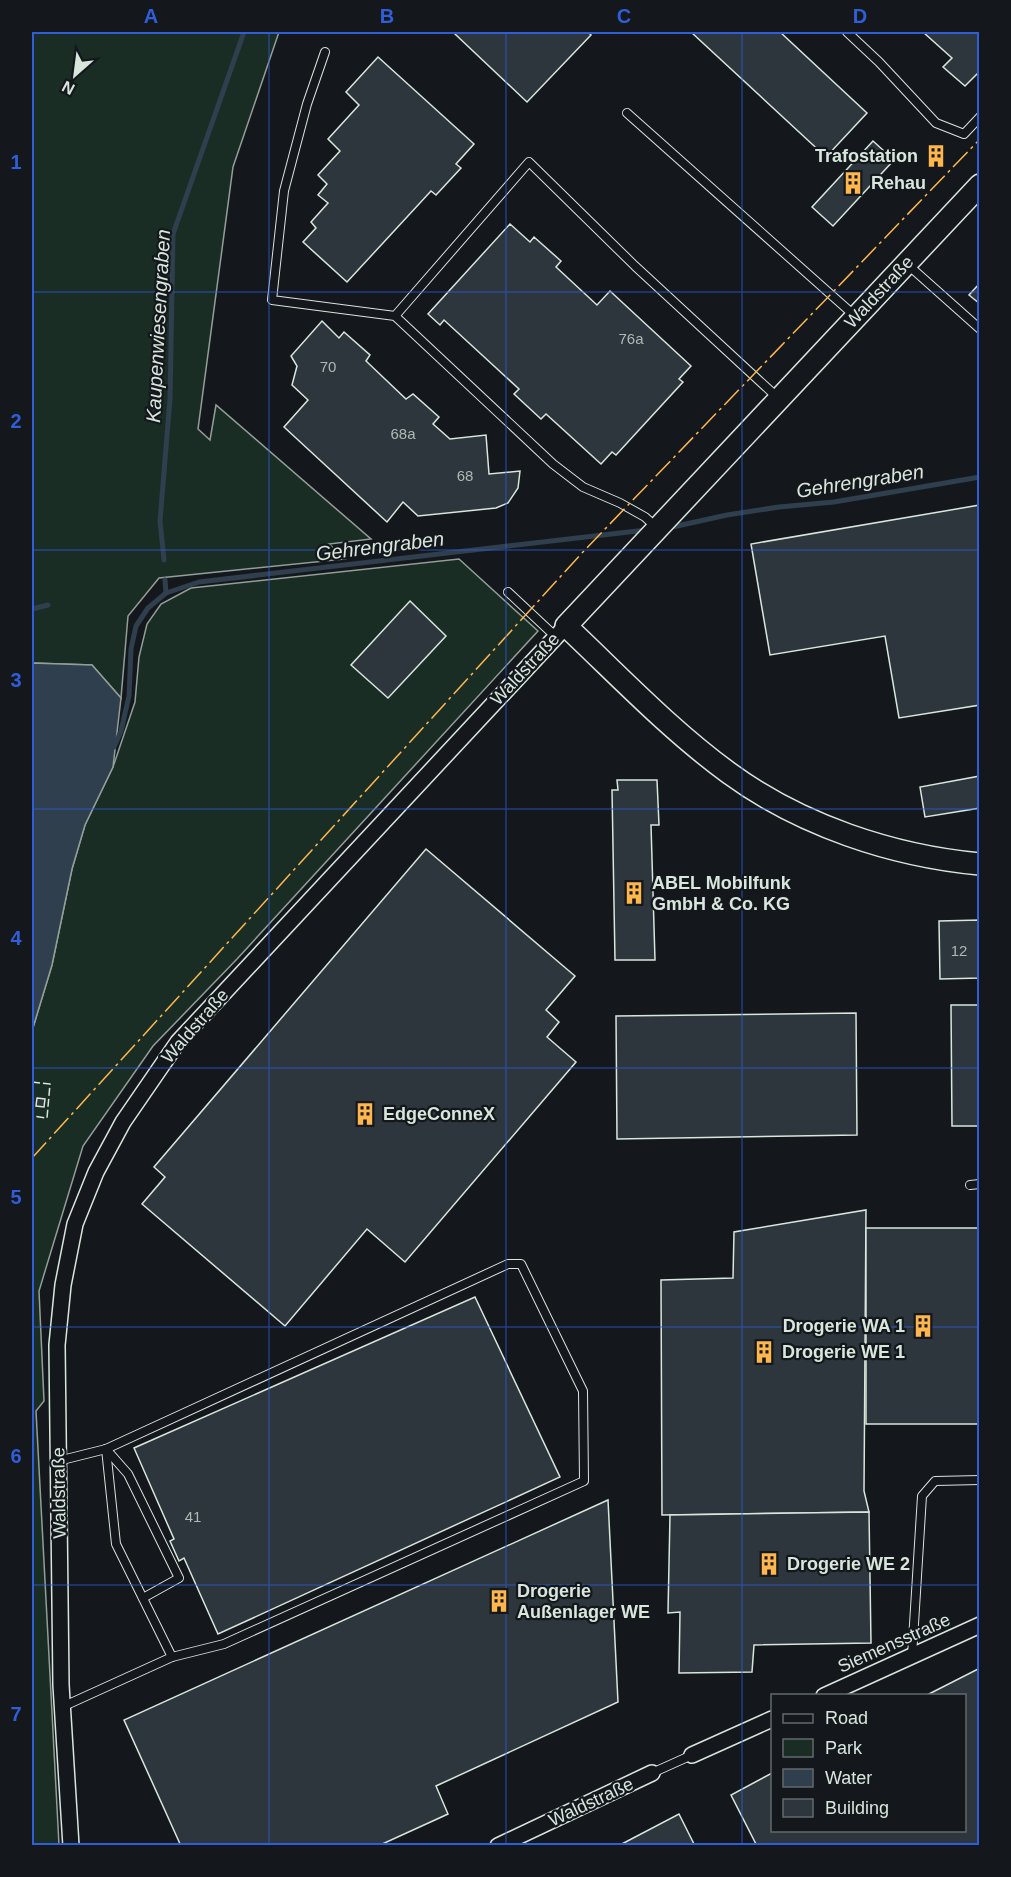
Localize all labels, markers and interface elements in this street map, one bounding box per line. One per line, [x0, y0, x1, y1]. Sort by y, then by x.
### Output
text: A [144, 5, 158, 27]
text: B [380, 5, 394, 27]
text: C [617, 5, 631, 27]
text: D [853, 5, 867, 27]
north arrow [45, 45, 105, 105]
text: N [59, 78, 77, 98]
building icon: Trafostation [923, 143, 949, 169]
place label: Trafostation [815, 146, 918, 166]
text: 1 [10, 151, 22, 173]
building icon: Rehau [840, 170, 866, 196]
place label: Rehau [871, 173, 926, 193]
water label: Kaupenwiesengraben [142, 229, 174, 423]
street label: Waldstraße [841, 252, 917, 332]
house number: 76a [618, 330, 644, 347]
house number: 70 [320, 358, 336, 375]
text: 2 [10, 410, 22, 432]
house number: 68a [390, 425, 416, 442]
water label: Gehrengraben [795, 460, 925, 502]
house number: 68 [457, 467, 473, 484]
water label: Gehrengraben [315, 527, 445, 565]
street label: Waldstraße [487, 629, 563, 709]
text: 3 [10, 669, 22, 691]
place label: ABEL Mobilfunk GmbH & Co. KG [652, 873, 792, 914]
building icon: ABEL Mobilfunk GmbH & Co. KG [621, 880, 647, 906]
text: 4 [10, 927, 22, 949]
house number: 12 [951, 942, 967, 959]
street label: Waldstraße [157, 985, 233, 1067]
building icon: EdgeConneX [352, 1101, 378, 1127]
place label: EdgeConneX [383, 1104, 495, 1124]
text: 5 [10, 1186, 22, 1208]
building icon: Drogerie WA 1 [910, 1313, 936, 1339]
place label: Drogerie WA 1 [783, 1316, 905, 1336]
building icon: Drogerie WE 1 [751, 1339, 777, 1365]
place label: Drogerie WE 1 [782, 1342, 905, 1362]
text: 6 [10, 1445, 22, 1467]
street label: Waldstraße [48, 1447, 70, 1539]
house number: 41 [185, 1508, 201, 1525]
building icon: Drogerie WE 2 [756, 1551, 782, 1577]
place label: Drogerie WE 2 [787, 1554, 910, 1574]
place label: Drogerie Außenlager WE [517, 1581, 650, 1622]
building icon: Drogerie Außenlager WE [486, 1588, 512, 1614]
street label: Siemensstraße [835, 1609, 953, 1677]
legend [771, 1694, 966, 1832]
text: 7 [10, 1703, 22, 1725]
text: Road [825, 1708, 868, 1728]
text: Park [825, 1738, 863, 1758]
text: Water [825, 1768, 872, 1788]
street label: Waldstraße [545, 1774, 637, 1830]
text: Building [825, 1798, 889, 1818]

